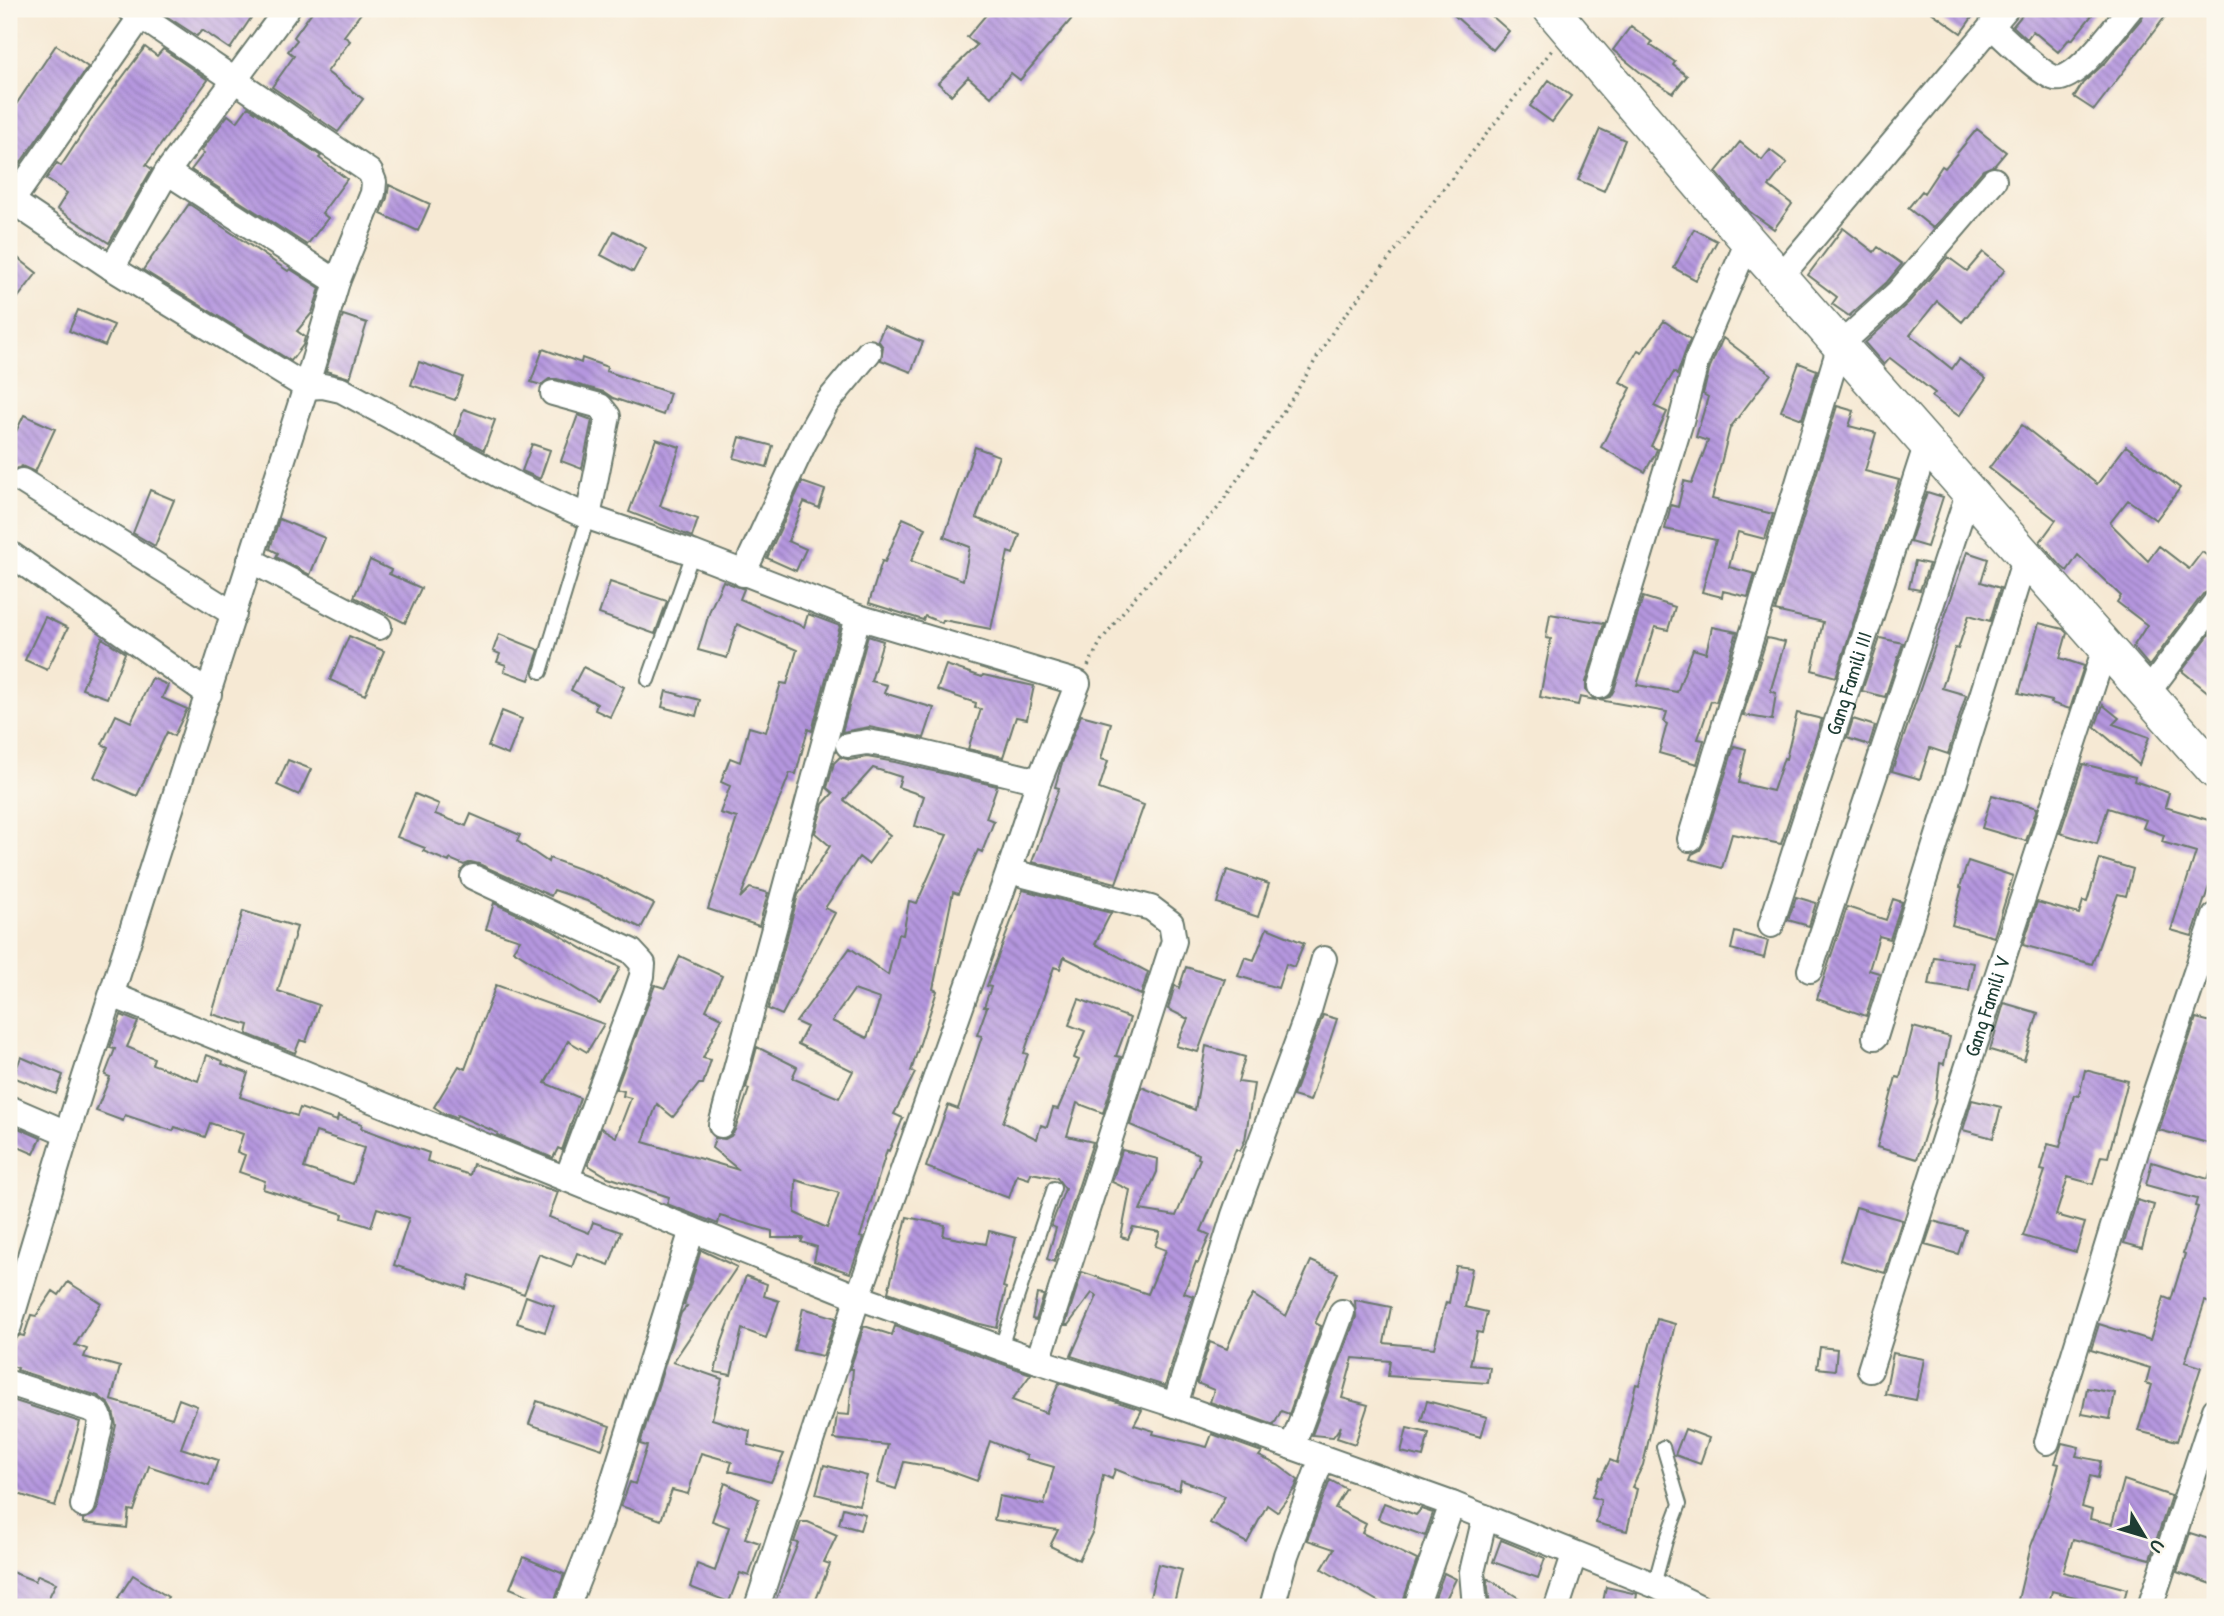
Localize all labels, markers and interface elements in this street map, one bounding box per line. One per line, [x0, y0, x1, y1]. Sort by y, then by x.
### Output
street label: Gang Famili III [1818, 628, 1879, 739]
street label: Gang Famili V [1957, 952, 2017, 1060]
north arrow [2108, 1500, 2178, 1570]
text: U [2144, 1534, 2171, 1559]

